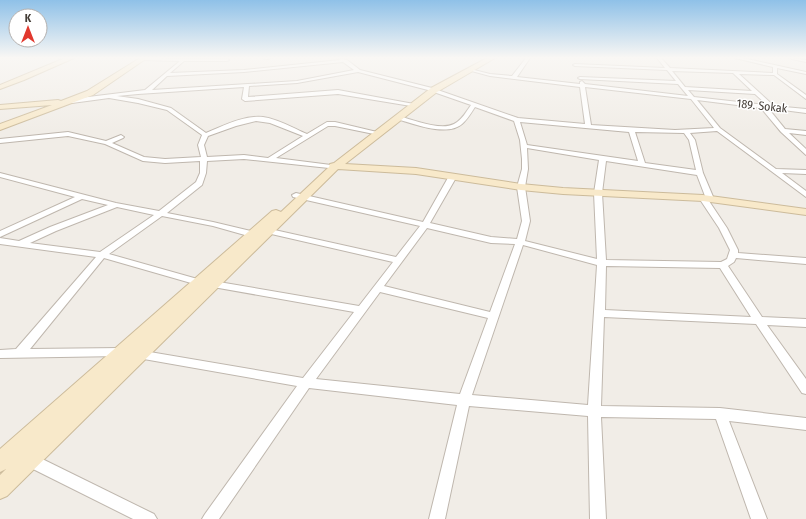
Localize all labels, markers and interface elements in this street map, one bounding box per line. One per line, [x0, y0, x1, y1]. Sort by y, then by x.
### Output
north arrow [8, 8, 48, 48]
text: K [25, 12, 32, 25]
street label: 189. Sokak [736, 96, 788, 116]

